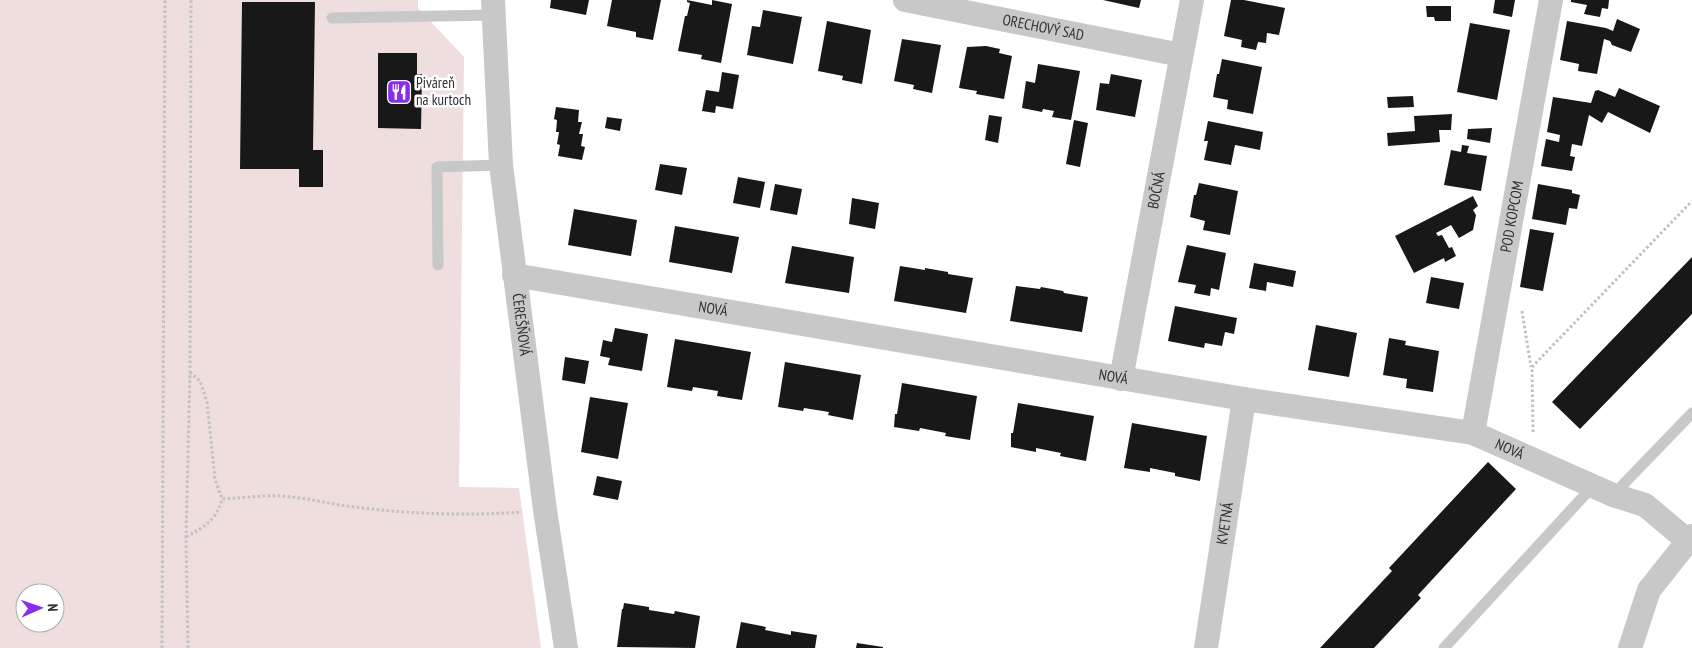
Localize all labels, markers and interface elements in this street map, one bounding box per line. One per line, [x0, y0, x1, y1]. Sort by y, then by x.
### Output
street label: ORECHOVÝ SAD [1001, 10, 1086, 44]
place label: Piváreň na kurtoch [416, 73, 471, 109]
restaurant icon: Piváreň na kurtoch [386, 79, 412, 105]
street label: BOČNÁ [1143, 169, 1169, 210]
street label: POD KOPCOM [1496, 179, 1527, 254]
street label: ČEREŠŇOVÁ [508, 292, 535, 358]
street label: NOVÁ [697, 297, 730, 320]
street label: NOVÁ [1097, 364, 1130, 388]
street label: NOVÁ [1492, 434, 1528, 464]
street label: KVETNÁ [1212, 500, 1237, 546]
north arrow [15, 583, 65, 633]
text: N [44, 603, 62, 612]

